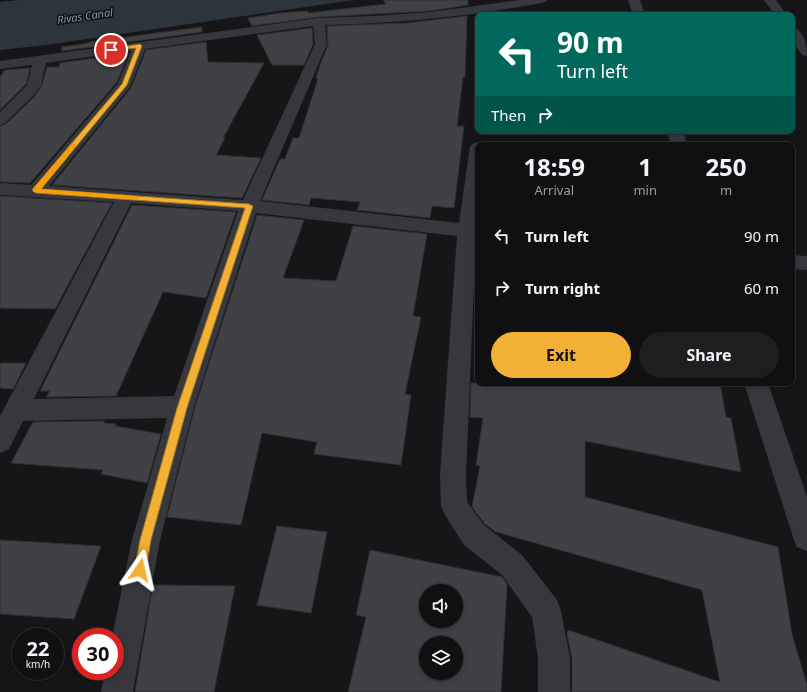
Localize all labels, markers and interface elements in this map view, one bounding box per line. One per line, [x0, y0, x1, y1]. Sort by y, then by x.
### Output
water label: Rivas Canal [56, 4, 115, 27]
text: 90 m [557, 23, 624, 61]
icon: left [491, 28, 543, 80]
pin [94, 33, 128, 67]
icon: arrive [100, 39, 122, 61]
text: Turn left [557, 59, 628, 83]
icon: right [534, 104, 556, 126]
text: Then [491, 105, 526, 125]
text: 18:59 [523, 150, 585, 183]
text: 1 [638, 150, 652, 183]
text: 250 [705, 150, 747, 183]
text: Arrival [534, 181, 574, 199]
text: min [633, 181, 657, 199]
text: m [720, 181, 732, 199]
icon: left [491, 225, 513, 247]
text: Turn left [525, 226, 589, 246]
text: 90 m [744, 226, 779, 246]
icon: right [491, 277, 513, 299]
text: Turn right [525, 278, 600, 298]
text: 60 m [744, 278, 779, 298]
button: Exit [491, 332, 631, 378]
button: Share [639, 332, 779, 378]
position arrow [119, 549, 161, 591]
map controls [419, 584, 463, 680]
button: sound [419, 584, 463, 628]
speed limit sign: 30 [72, 628, 124, 680]
text: 22 [27, 635, 49, 662]
button: layers [419, 636, 463, 680]
text: km/h [26, 657, 50, 671]

